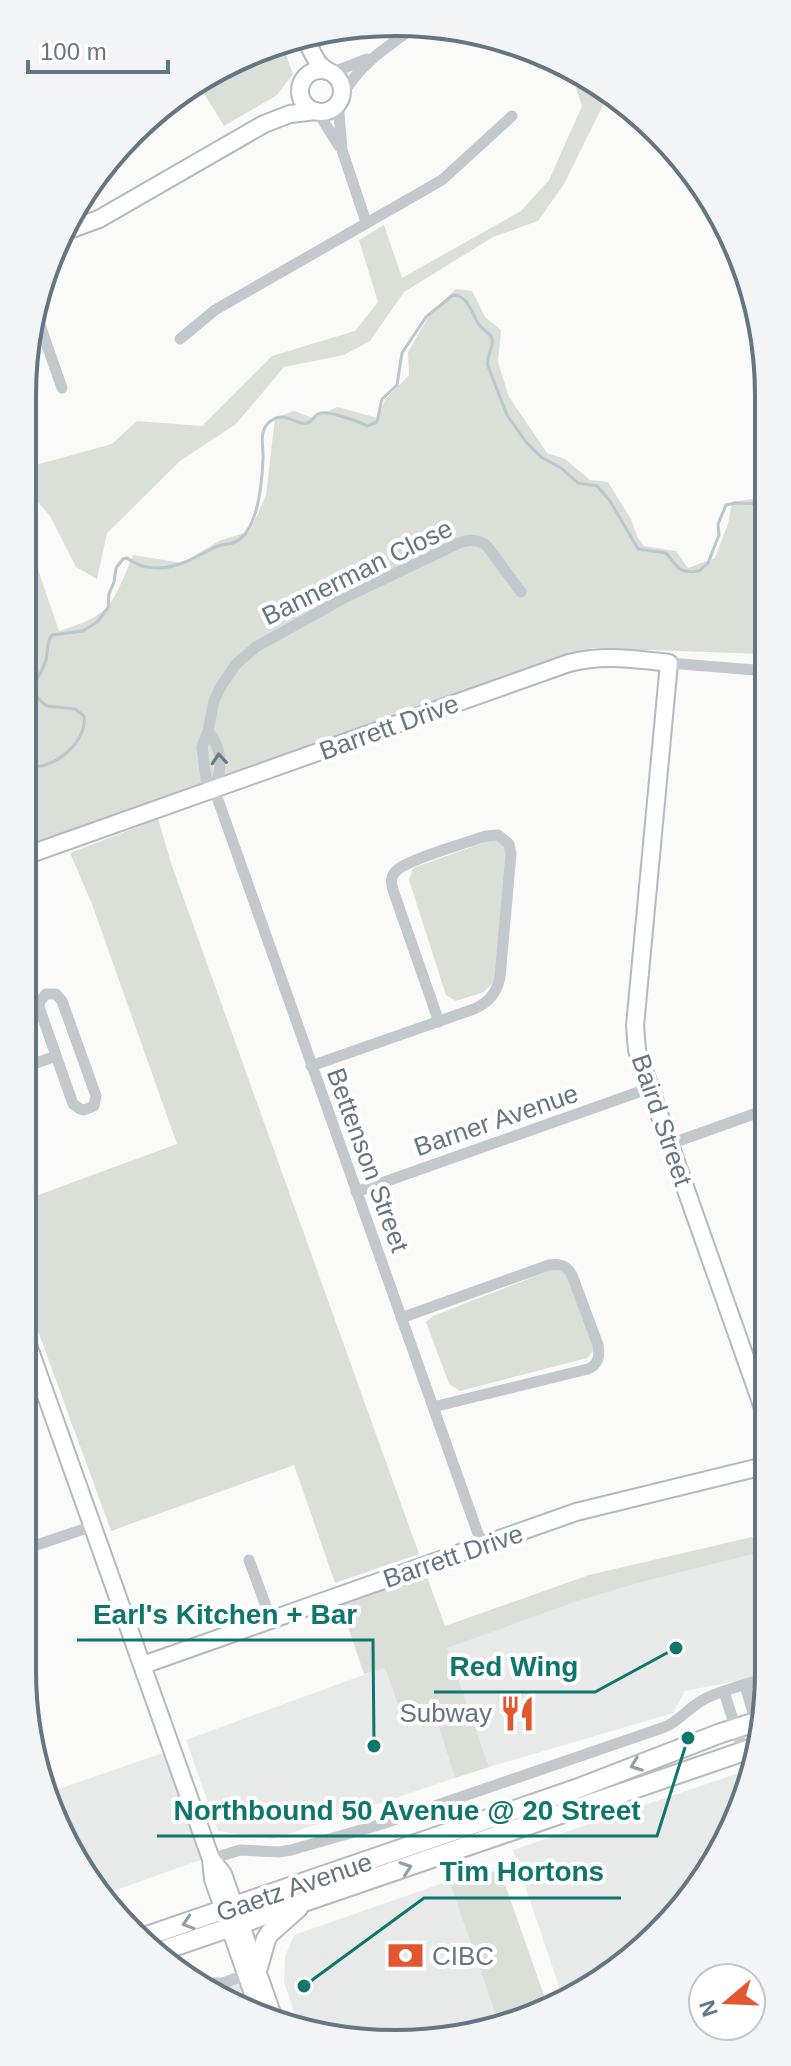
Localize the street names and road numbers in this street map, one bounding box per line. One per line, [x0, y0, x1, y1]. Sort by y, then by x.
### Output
street label: Bannerman Close [257, 513, 457, 631]
street label: Barrett Drive [315, 688, 463, 766]
street label: Baird Street [625, 1050, 699, 1191]
street label: Bettenson Street [321, 1064, 415, 1257]
street label: Barner Avenue [410, 1078, 582, 1162]
street label: Barrett Drive [379, 1518, 527, 1594]
street label: Gaetz Avenue [212, 1846, 376, 1928]

